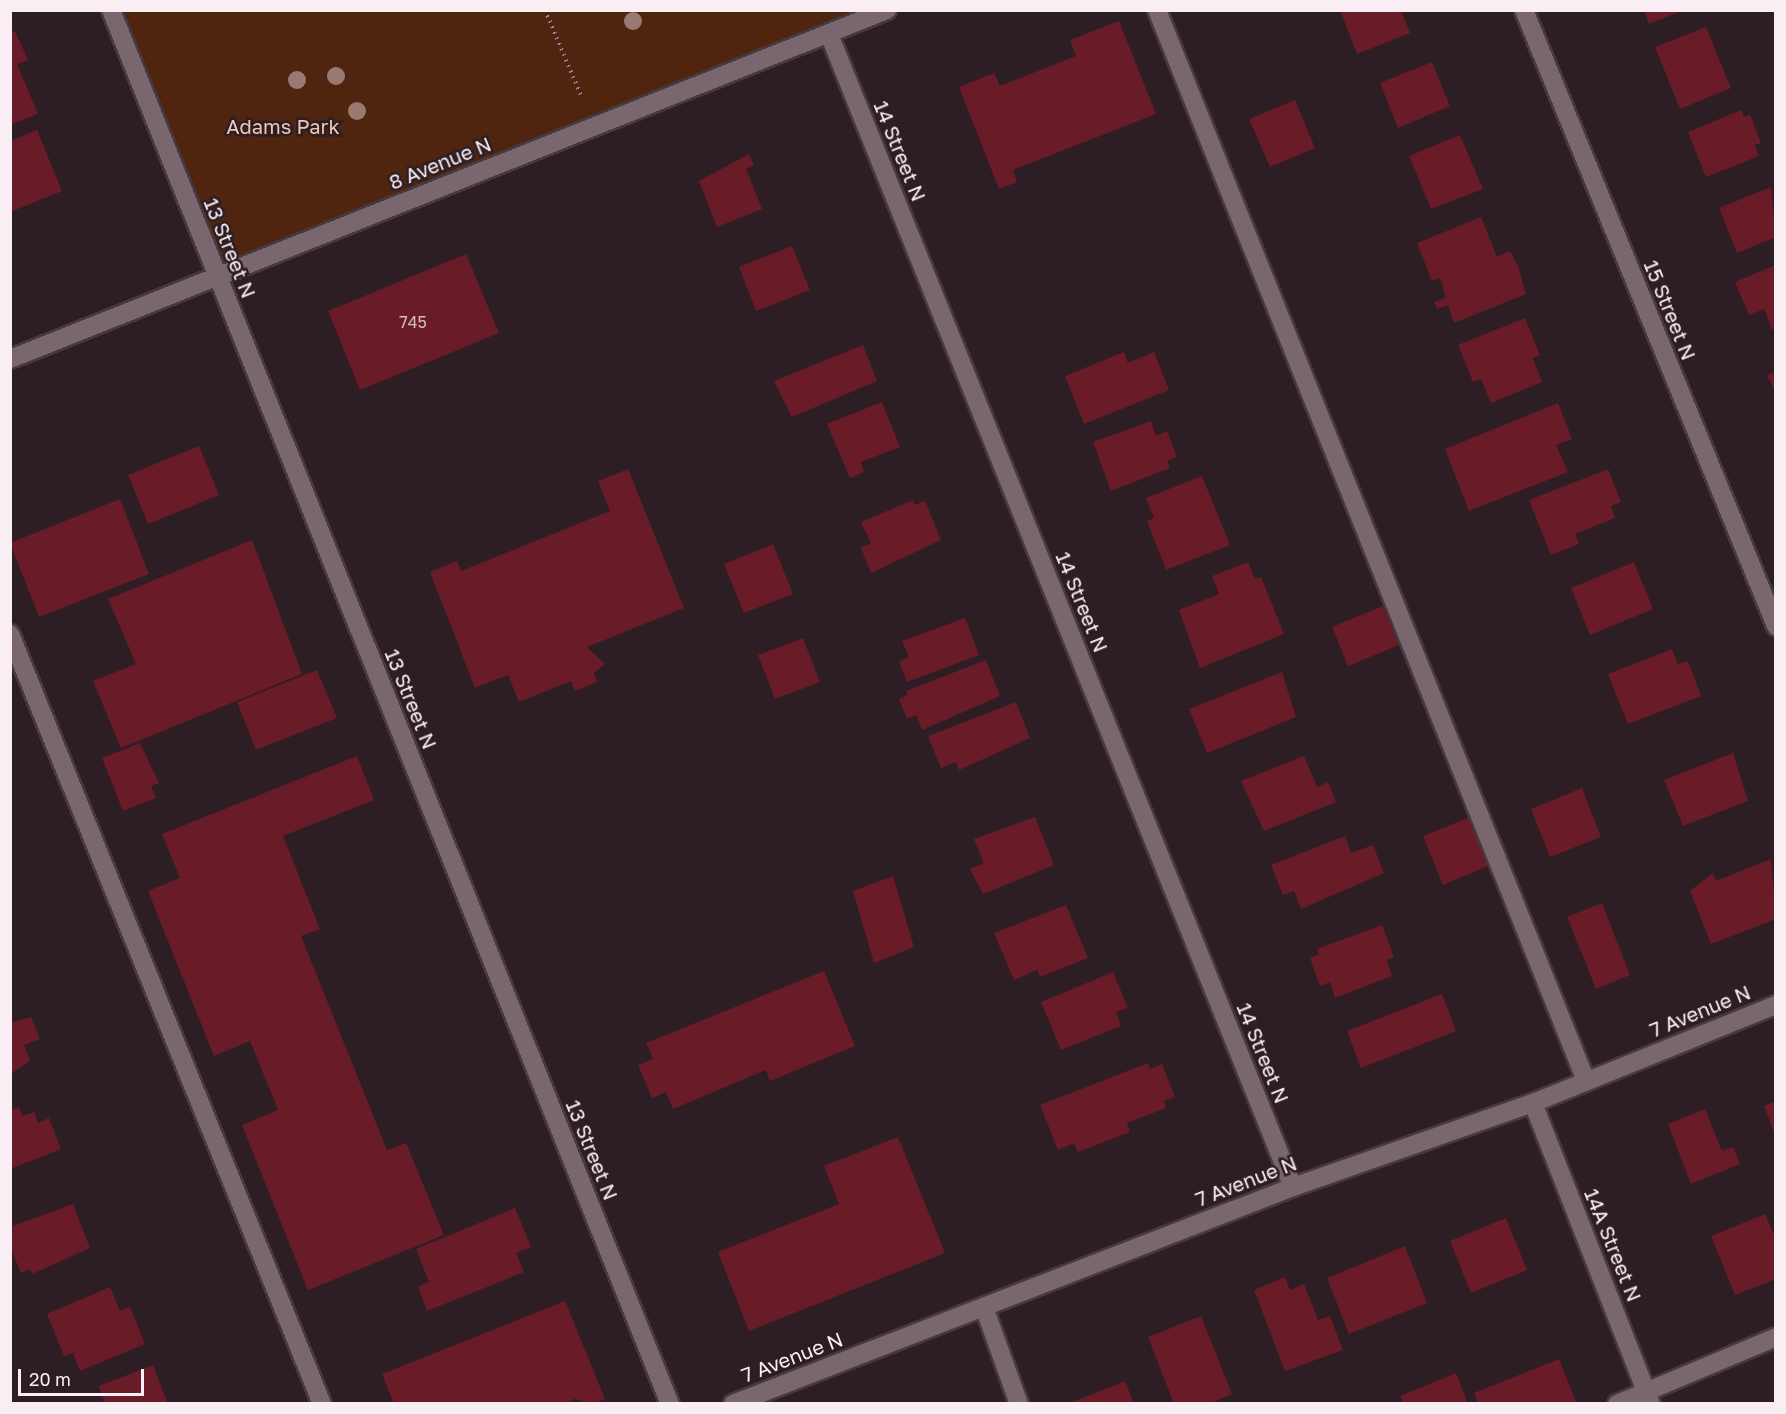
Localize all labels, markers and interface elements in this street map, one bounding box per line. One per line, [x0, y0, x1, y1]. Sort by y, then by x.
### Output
street label: 14 Street N [869, 97, 931, 205]
park label: Adams Park [226, 114, 340, 138]
street label: 8 Avenue N [385, 132, 495, 194]
street label: 13 Street N [199, 194, 261, 302]
street label: 15 Street N [1639, 257, 1701, 363]
house number: 745 [399, 312, 427, 332]
street label: 14 Street N [1051, 548, 1113, 656]
street label: 13 Street N [380, 645, 442, 753]
street label: 7 Avenue N [1646, 980, 1754, 1042]
street label: 14 Street N [1232, 999, 1294, 1107]
street label: 13 Street N [561, 1096, 623, 1204]
street label: 7 Avenue N [1192, 1151, 1300, 1211]
street label: 14A Street N [1579, 1185, 1647, 1305]
street label: 7 Avenue N [738, 1327, 846, 1387]
scale bar [21, 1357, 147, 1395]
text: 20 m [29, 1368, 71, 1390]

